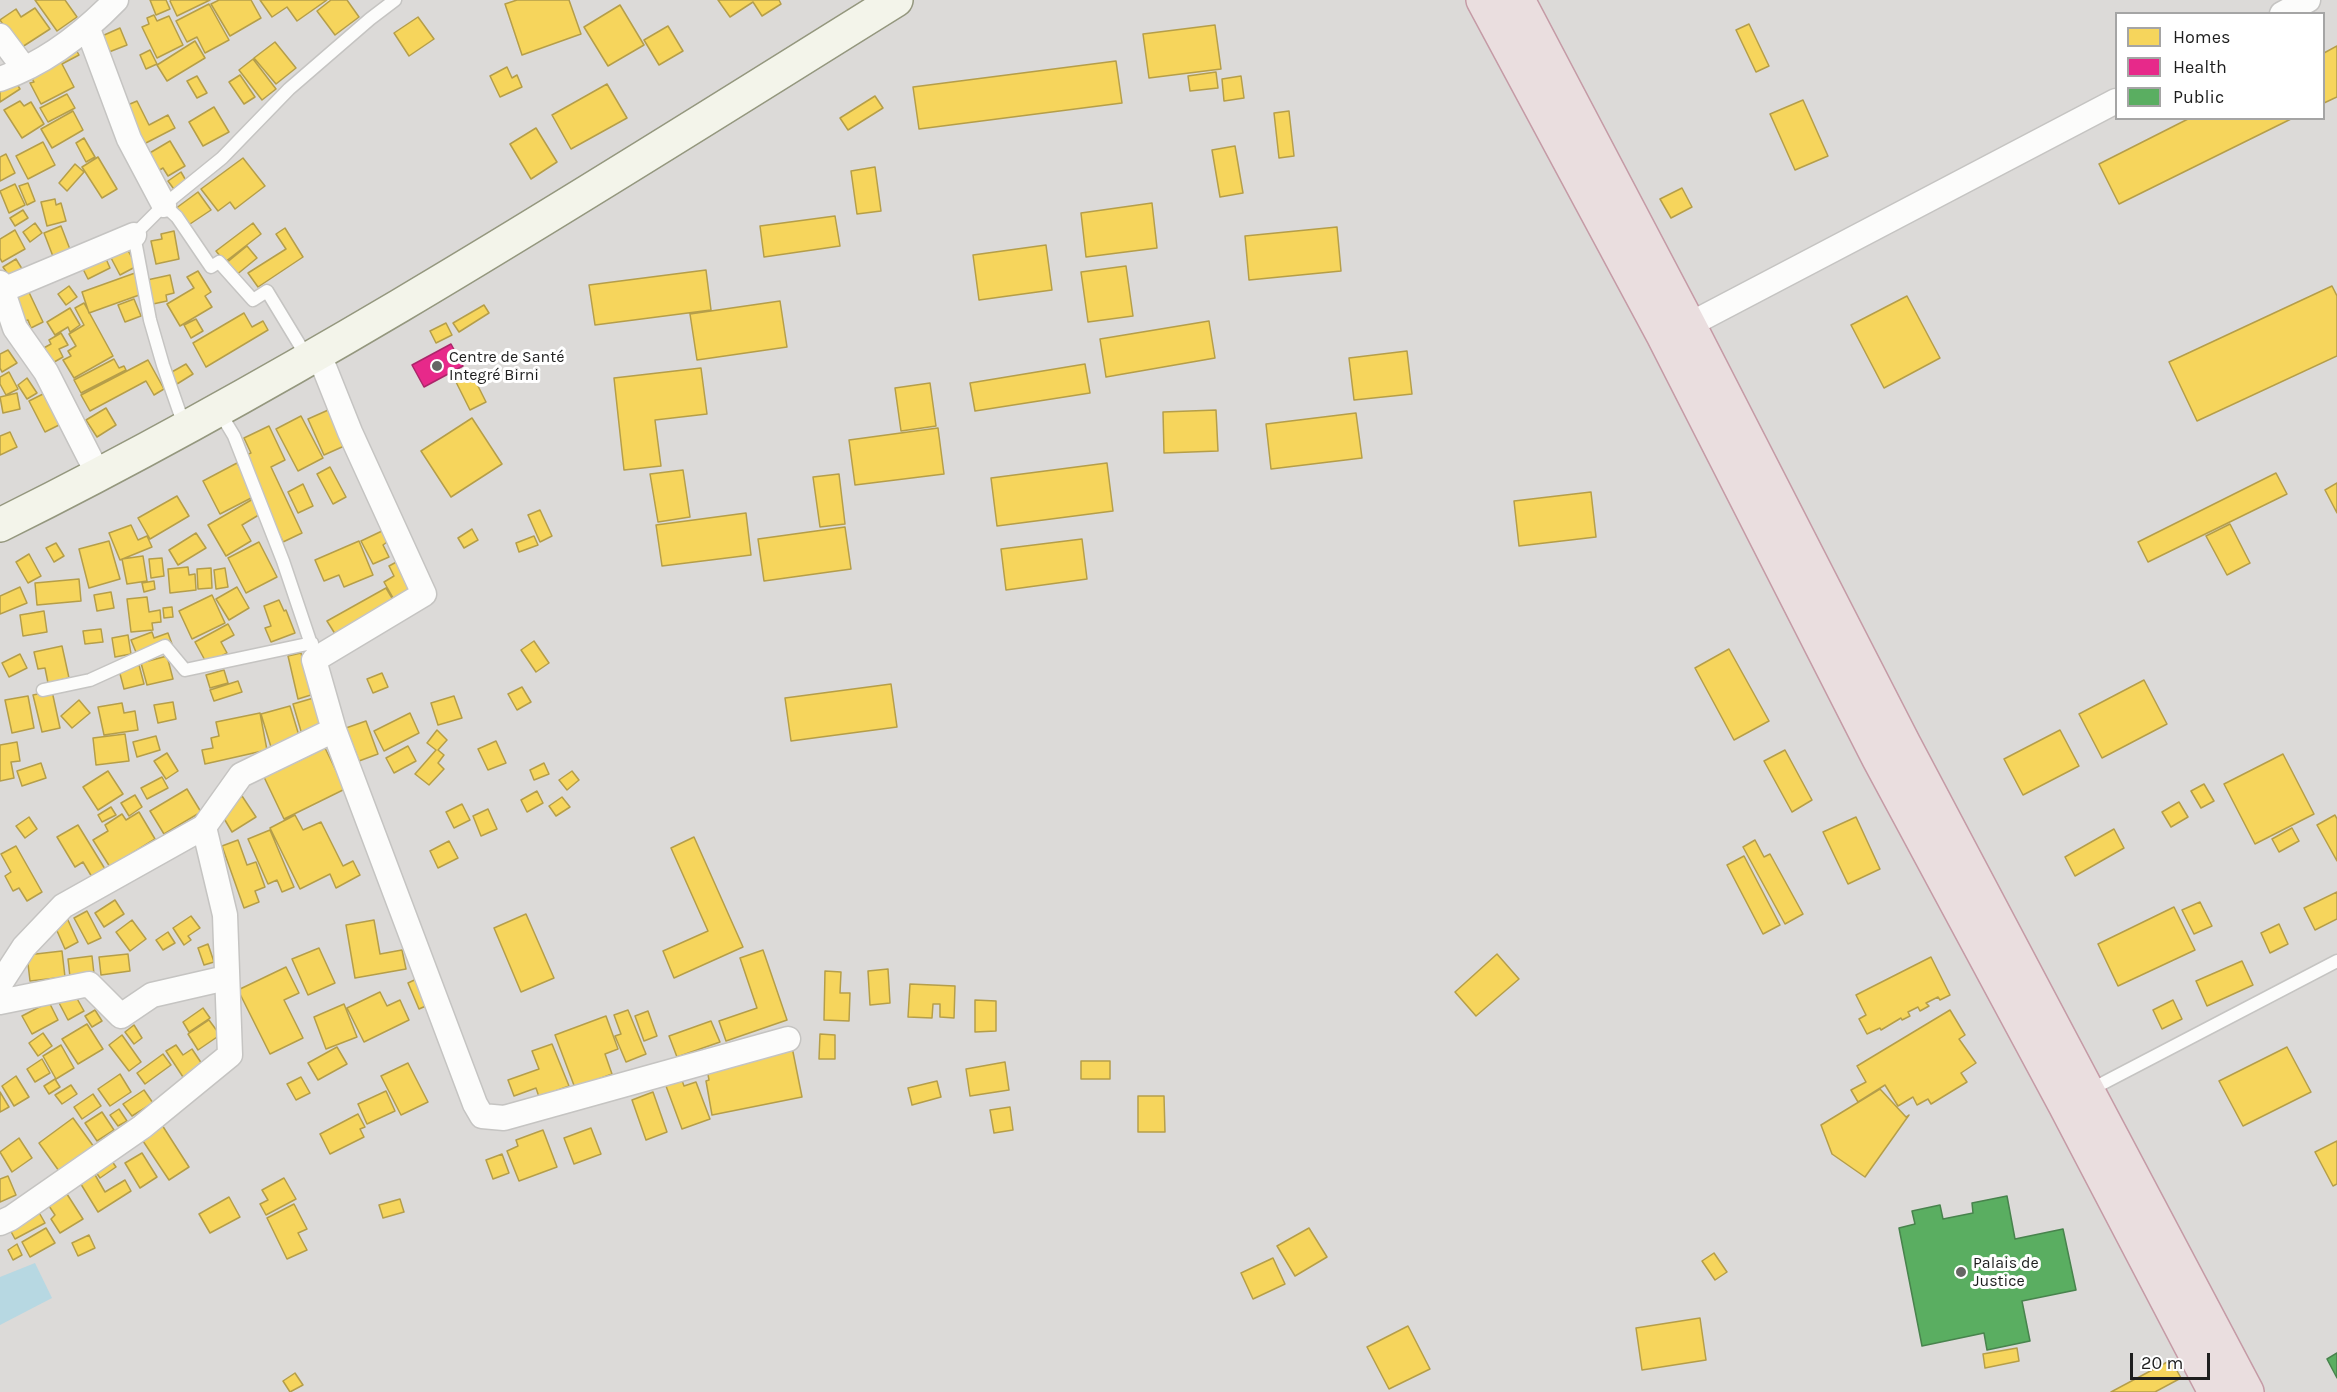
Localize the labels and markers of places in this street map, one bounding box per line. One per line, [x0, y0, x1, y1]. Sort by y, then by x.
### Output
place label: Centre de Santé Integré Birni [449, 347, 564, 385]
marker: Centre de Santé Integré Birni [430, 359, 444, 373]
place label: Palais de Justice [1973, 1253, 2039, 1291]
marker: Palais de Justice [1954, 1265, 1968, 1279]

